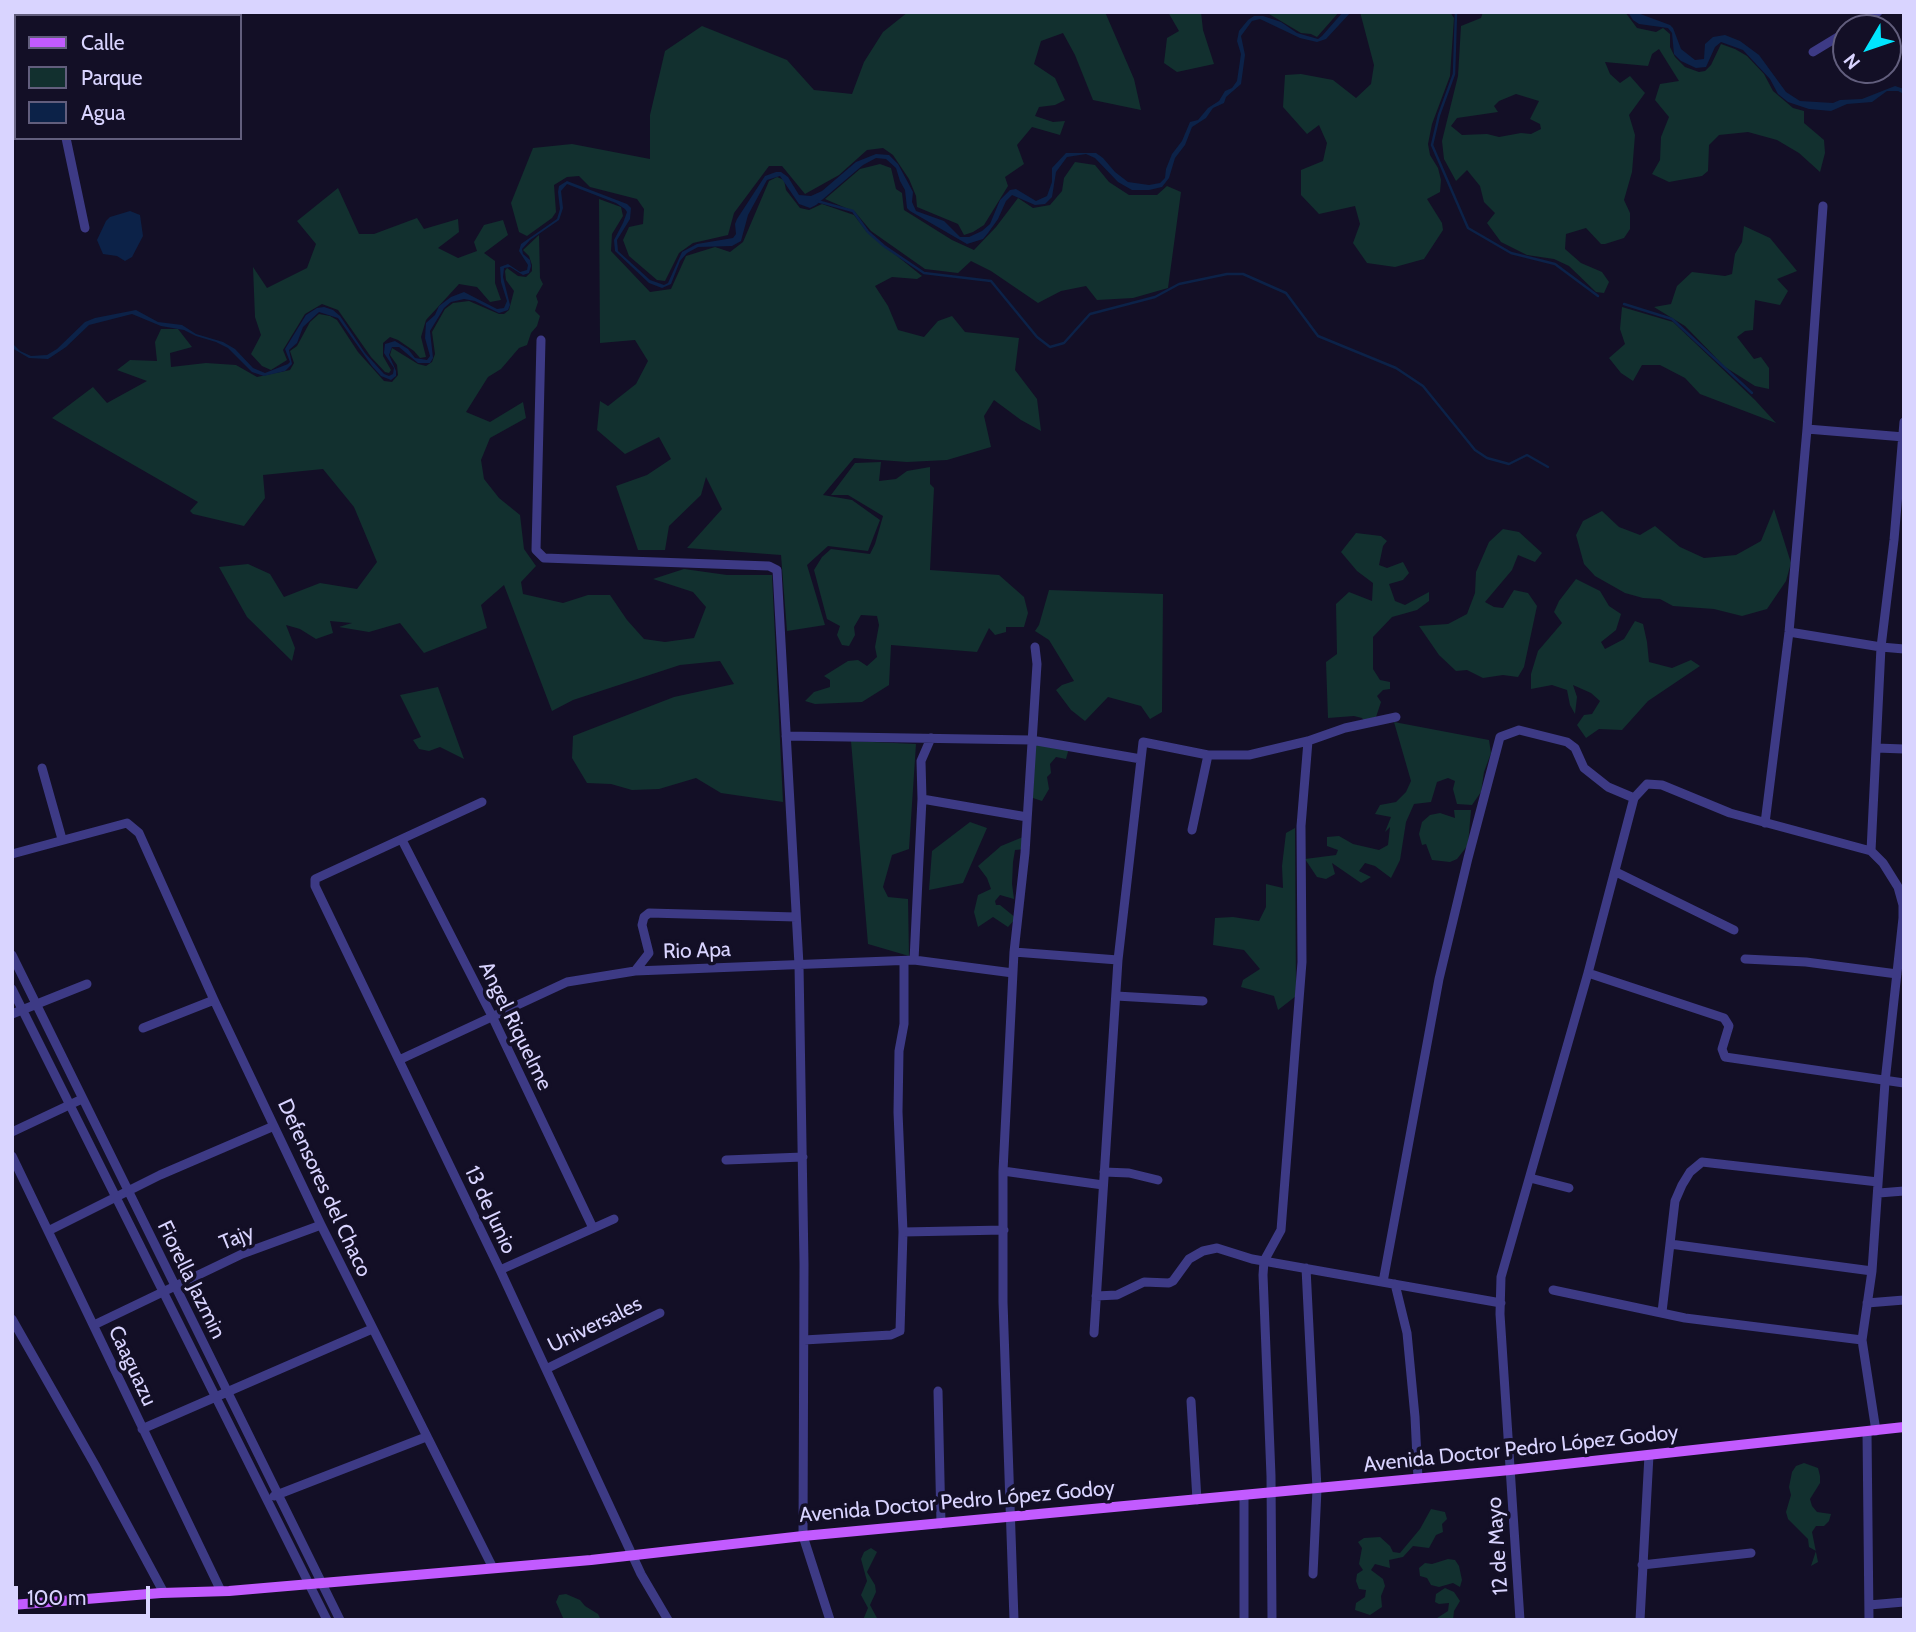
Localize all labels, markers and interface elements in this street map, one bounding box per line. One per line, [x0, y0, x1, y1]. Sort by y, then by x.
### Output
legend [14, 14, 242, 140]
north arrow [1832, 14, 1902, 84]
text: Calle [81, 30, 125, 55]
text: N [1839, 49, 1865, 74]
text: Parque [81, 65, 143, 90]
text: Agua [81, 100, 125, 125]
street label: Rio Apa [663, 937, 731, 965]
street label: Angel Riquelme [473, 958, 557, 1094]
street label: Defensores del Chaco [272, 1095, 376, 1281]
street label: 13 de Junio [459, 1162, 521, 1258]
street label: Fiorella Jazmin [152, 1217, 230, 1343]
street label: Tajy [216, 1220, 258, 1256]
street label: Universales [544, 1291, 646, 1359]
street label: Caaguazu [103, 1322, 161, 1410]
street label: Avenida Doctor Pedro López Godoy [1362, 1420, 1680, 1478]
street label: Avenida Doctor Pedro López Godoy [798, 1476, 1116, 1528]
street label: 12 de Mayo [1482, 1496, 1514, 1596]
scale bar [18, 1572, 154, 1616]
text: 100 m [27, 1585, 86, 1610]

